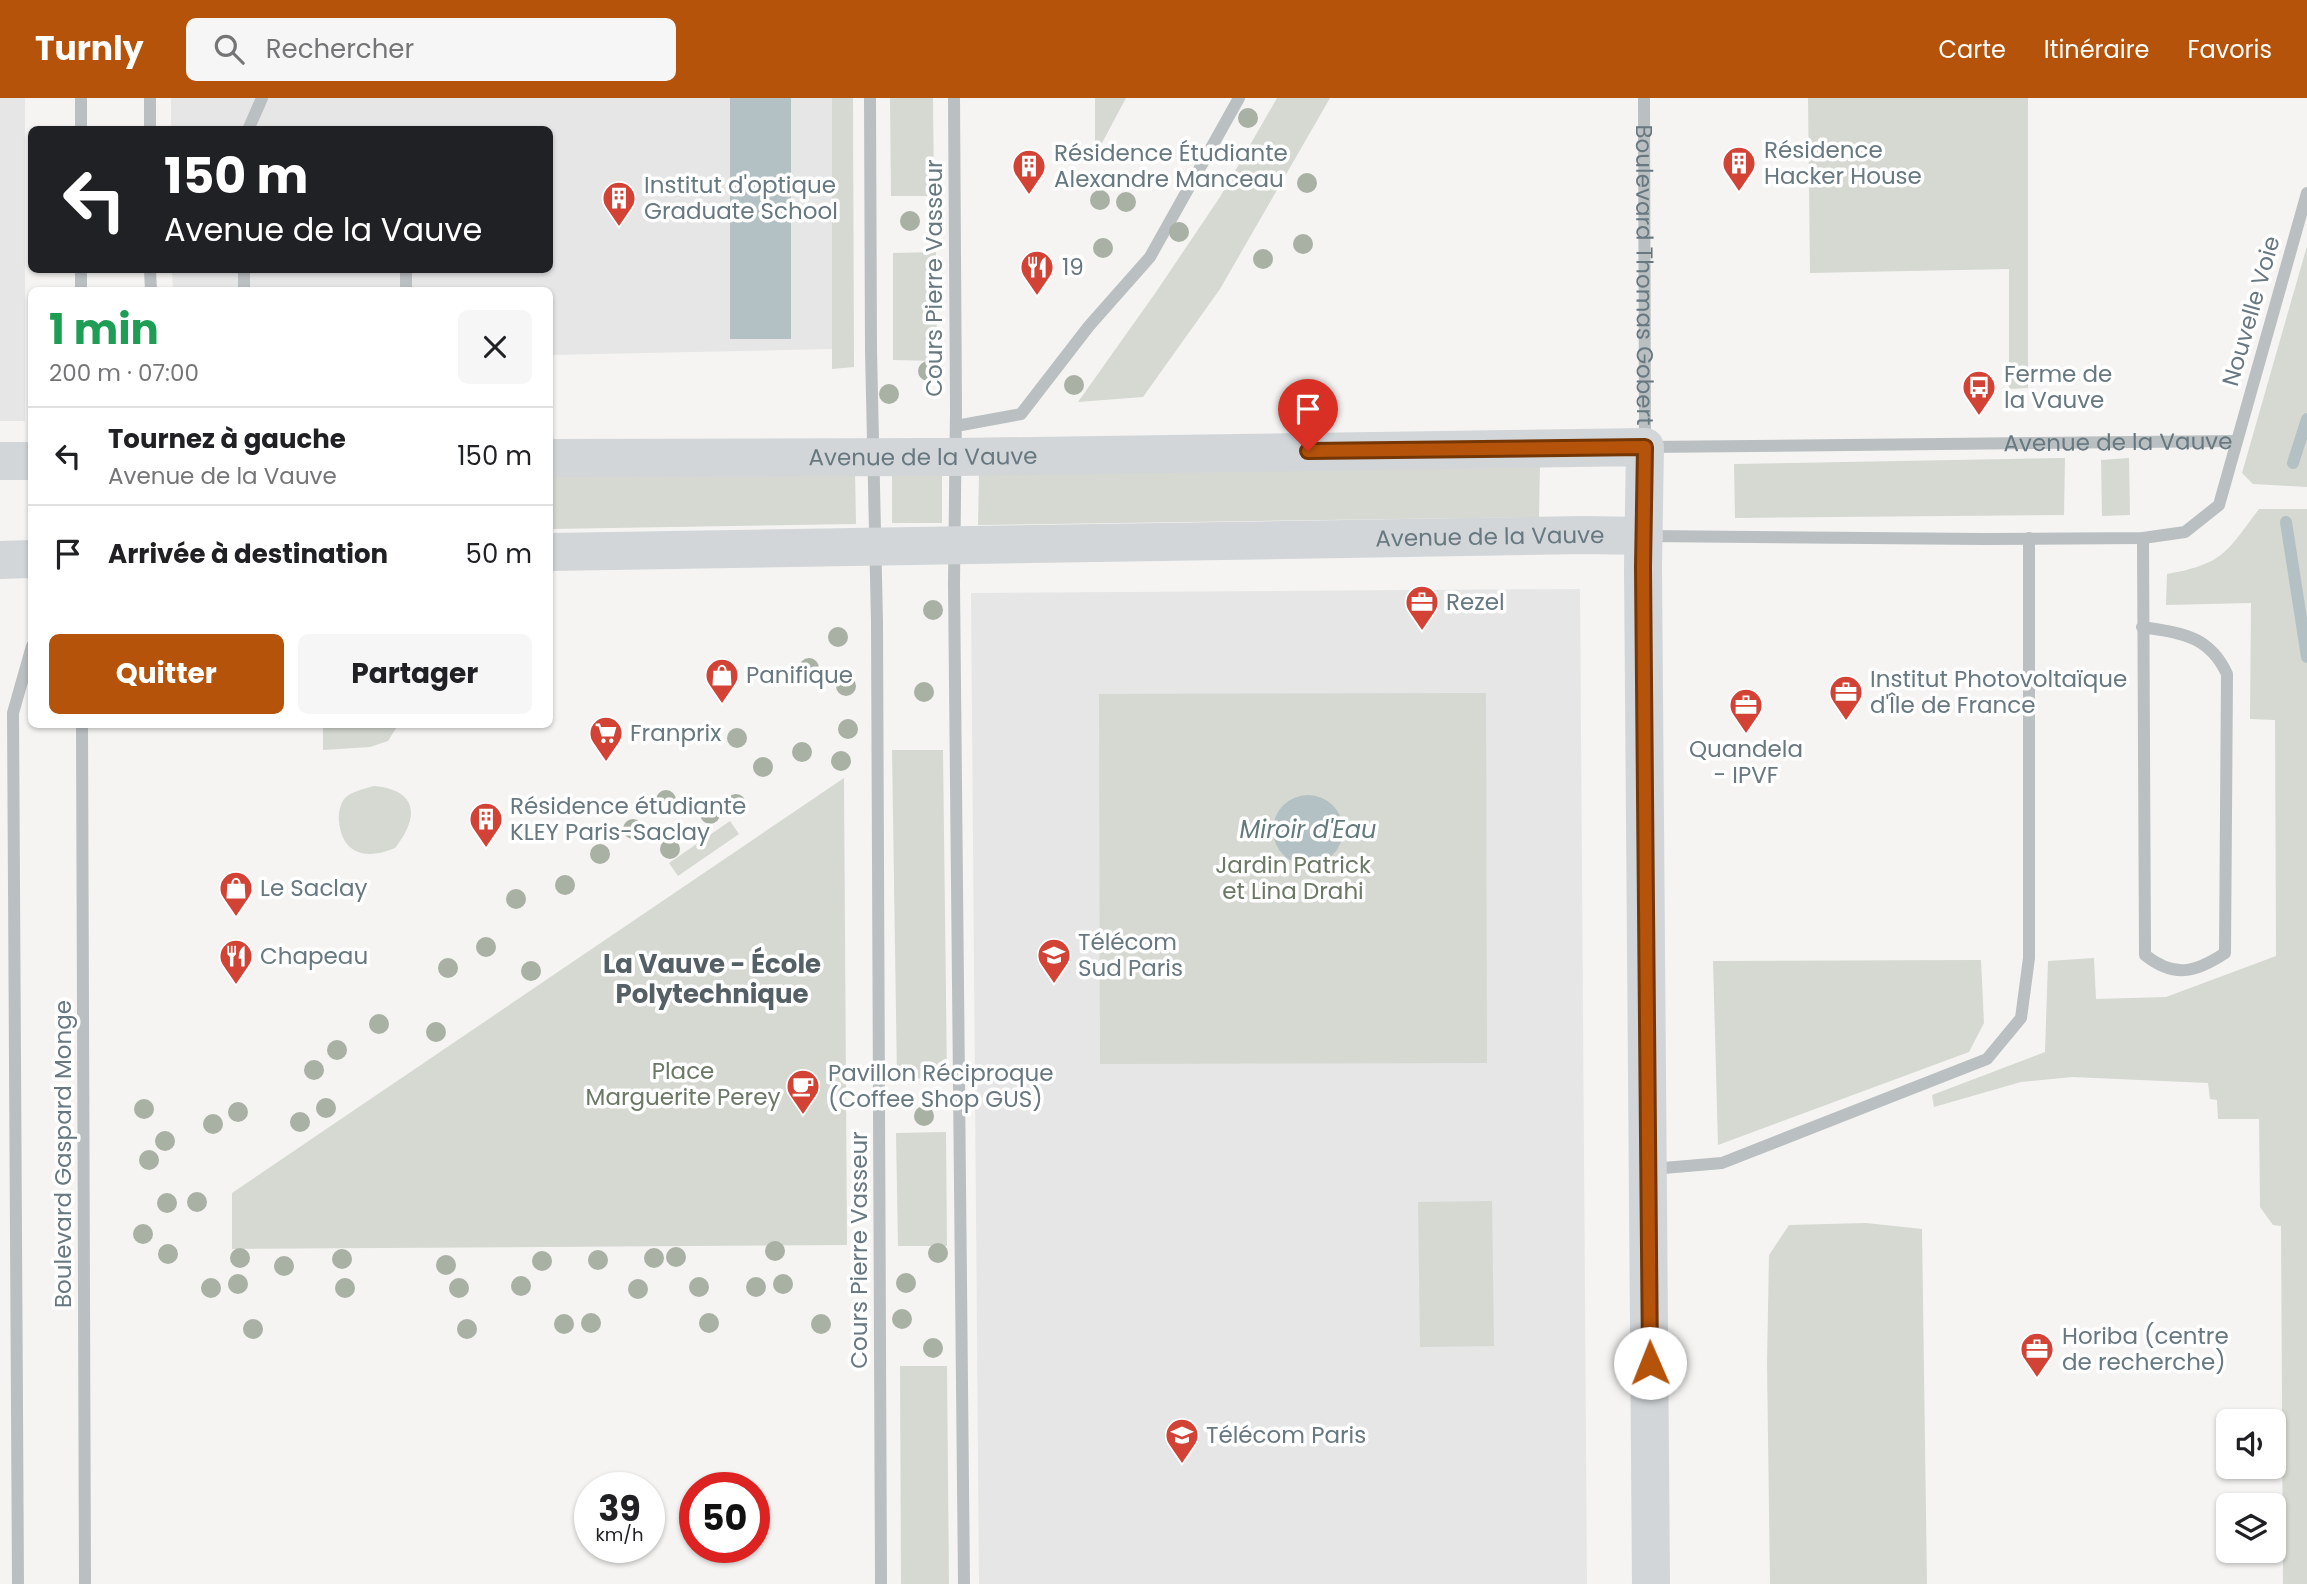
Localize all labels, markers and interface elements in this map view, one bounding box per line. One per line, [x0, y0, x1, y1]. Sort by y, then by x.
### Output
search box [186, 18, 676, 81]
text: Turnly [35, 25, 144, 72]
icon: search [210, 30, 248, 68]
text: Rechercher [266, 31, 414, 67]
text: Carte [1938, 33, 2006, 66]
text: Itinéraire [2044, 33, 2149, 66]
text: Favoris [2187, 33, 2272, 66]
street label: Boulevard Thomas Gobert [1628, 124, 1661, 426]
place label: Résidence Hacker House [1764, 134, 1922, 192]
place label: Résidence Étudiante Alexandre Manceau [1054, 137, 1288, 195]
text: 150 m [164, 142, 309, 210]
building icon: Résidence Hacker House [1720, 144, 1758, 193]
building icon: Résidence Étudiante Alexandre Manceau [1010, 147, 1048, 196]
icon: left [49, 154, 140, 245]
street label: Cours Pierre Vasseur [918, 159, 950, 397]
place label: Institut d'optique Graduate School [644, 169, 838, 227]
building icon: Institut d'optique Graduate School [600, 179, 638, 228]
text: Avenue de la Vauve [164, 207, 482, 252]
street label: Nouvelle Voie [2214, 232, 2288, 390]
restaurant icon: 19 [1018, 248, 1056, 297]
place label: 19 [1062, 251, 1084, 283]
text: 1 min [49, 300, 159, 359]
button: close [458, 310, 532, 384]
text: 200 m · 07:00 [49, 357, 199, 389]
place label: Ferme de la Vauve [2004, 358, 2112, 416]
bus stop icon: Ferme de la Vauve [1960, 368, 1998, 417]
pin [1278, 379, 1338, 451]
icon: arrive [1289, 390, 1327, 428]
text: Tournez à gauche [108, 421, 346, 457]
street label: Avenue de la Vauve [2003, 425, 2233, 459]
icon: left [49, 437, 87, 475]
text: 150 m [457, 438, 532, 474]
street label: Avenue de la Vauve [808, 440, 1038, 473]
text: Avenue de la Vauve [108, 460, 337, 492]
street label: Avenue de la Vauve [1375, 519, 1605, 554]
icon: arrive [49, 535, 87, 573]
text: Arrivée à destination [108, 536, 388, 572]
text: 50 m [466, 536, 532, 572]
office icon: Rezel [1403, 583, 1441, 632]
place label: Rezel [1446, 586, 1505, 618]
button: Quitter [49, 634, 284, 714]
button: Partager [298, 634, 532, 714]
shop icon: Panifique [703, 656, 741, 705]
place label: Panifique [746, 659, 853, 691]
place label: Institut Photovoltaïque d'Île de France [1870, 663, 2127, 721]
office icon: Institut Photovoltaïque d'Île de France [1827, 673, 1865, 722]
office icon: Quandela - IPVF [1727, 686, 1765, 735]
supermarket icon: Franprix [587, 714, 625, 763]
place label: Franprix [630, 717, 721, 749]
place label: Quandela - IPVF [1689, 733, 1803, 791]
place label: Résidence étudiante KLEY Paris-Saclay [510, 790, 746, 848]
building icon: Résidence étudiante KLEY Paris-Saclay [467, 800, 505, 849]
water label: Miroir d'Eau [1240, 813, 1376, 846]
park label: Jardin Patrick et Lina Drahi [1215, 849, 1371, 907]
shop icon: Le Saclay [217, 869, 255, 918]
place label: Le Saclay [260, 872, 368, 904]
place label: Télécom Sud Paris [1078, 926, 1183, 984]
school or university icon: Télécom Sud Paris [1035, 936, 1073, 985]
restaurant icon: Chapeau [217, 937, 255, 986]
place label: Chapeau [260, 940, 368, 972]
district label: La Vauve - École Polytechnique [603, 946, 821, 1012]
street label: Boulevard Gaspard Monge [47, 1000, 79, 1308]
park label: Place Marguerite Perey [586, 1055, 780, 1113]
place label: Pavillon Réciproque (Coffee Shop GUS) [828, 1057, 1054, 1115]
cafe icon: Pavillon Réciproque (Coffee Shop GUS) [784, 1067, 822, 1116]
street label: Cours Pierre Vasseur [843, 1131, 875, 1369]
place label: Horiba (centre de recherche) [2062, 1320, 2229, 1378]
position arrow [1613, 1326, 1687, 1400]
office icon: Horiba (centre de recherche) [2018, 1330, 2056, 1379]
map controls [2216, 1409, 2286, 1563]
button: sound [2216, 1409, 2286, 1479]
school or university icon: Télécom Paris [1163, 1416, 1201, 1465]
place label: Télécom Paris [1206, 1419, 1366, 1451]
speed limit sign: 50 [679, 1472, 770, 1563]
text: 39 [598, 1484, 641, 1533]
button: layers [2216, 1493, 2286, 1563]
text: km/h [596, 1522, 643, 1547]

